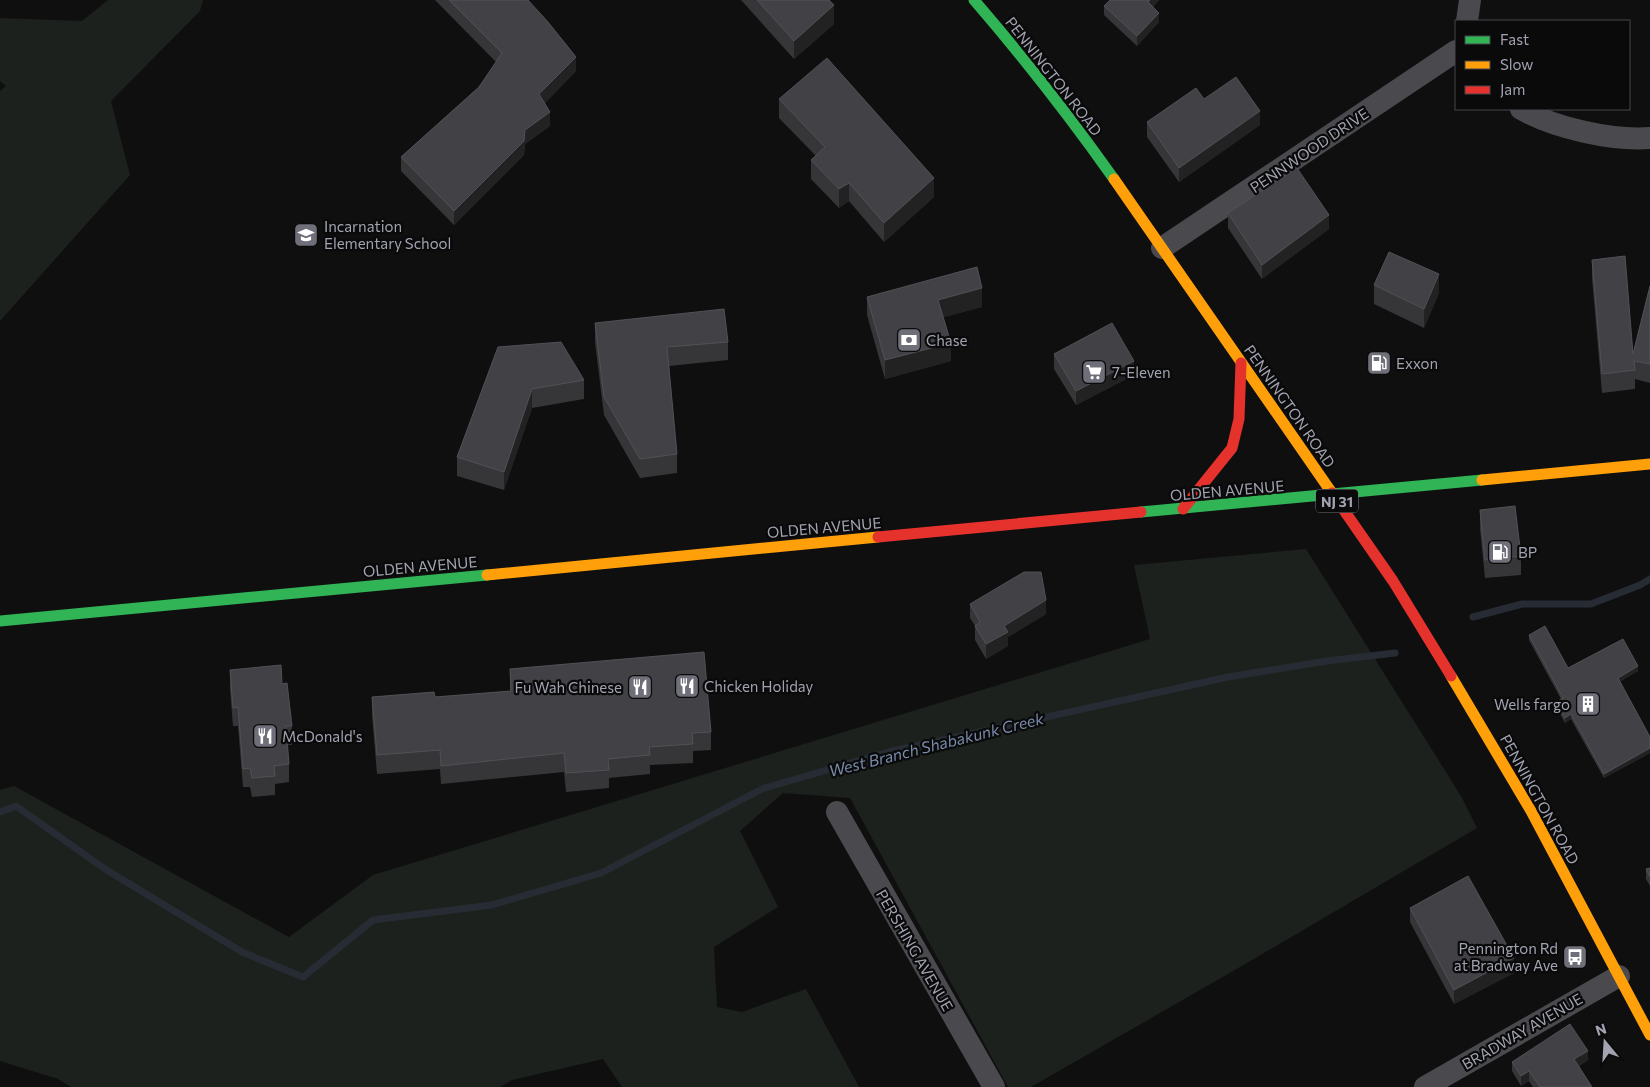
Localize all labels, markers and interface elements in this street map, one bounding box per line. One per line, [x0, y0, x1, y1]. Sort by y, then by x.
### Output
street label: PENNINGTON ROAD [1002, 13, 1106, 139]
legend [1455, 20, 1630, 110]
text: Fast [1500, 30, 1529, 48]
text: Slow [1500, 55, 1533, 73]
text: Jam [1500, 80, 1525, 98]
street label: PENNWOOD DRIVE [1246, 104, 1372, 196]
place label: Incarnation Elementary School [324, 217, 451, 252]
school or university icon: Incarnation Elementary School [293, 222, 319, 248]
bank icon: Chase [896, 327, 922, 353]
place label: Chase [926, 331, 968, 349]
street label: PENNINGTON ROAD [1241, 341, 1339, 471]
fuel station icon: Exxon [1366, 350, 1392, 376]
place label: Exxon [1396, 354, 1438, 372]
supermarket icon: 7-Eleven [1081, 359, 1107, 385]
place label: 7-Eleven [1112, 363, 1171, 381]
street label: OLDEN AVENUE [1169, 476, 1285, 504]
road number: NJ 31 [1316, 490, 1358, 512]
street label: OLDEN AVENUE [766, 513, 882, 541]
fuel station icon: BP [1487, 539, 1513, 565]
place label: BP [1518, 543, 1537, 561]
street label: OLDEN AVENUE [362, 552, 478, 580]
restaurant icon: Chicken Holiday [674, 673, 700, 699]
restaurant icon: Fu Wah Chinese [627, 674, 653, 700]
place label: Chicken Holiday [704, 677, 814, 695]
place label: Fu Wah Chinese [515, 678, 622, 696]
building icon: Wells fargo [1575, 691, 1601, 717]
place label: Wells fargo [1494, 695, 1570, 713]
water label: West Branch Shabakunk Creek [827, 708, 1046, 780]
restaurant icon: McDonald's [252, 723, 278, 749]
place label: McDonald's [282, 727, 363, 745]
street label: PENNINGTON ROAD [1497, 731, 1583, 867]
street label: PERSHING AVENUE [873, 886, 957, 1014]
place label: Pennington Rd at Bradway Ave [1454, 939, 1558, 974]
bus stop icon: Pennington Rd at Bradway Ave [1562, 944, 1588, 970]
street label: BRADWAY AVENUE [1458, 989, 1586, 1073]
north arrow [1580, 1017, 1630, 1067]
text: N [1593, 1019, 1608, 1039]

